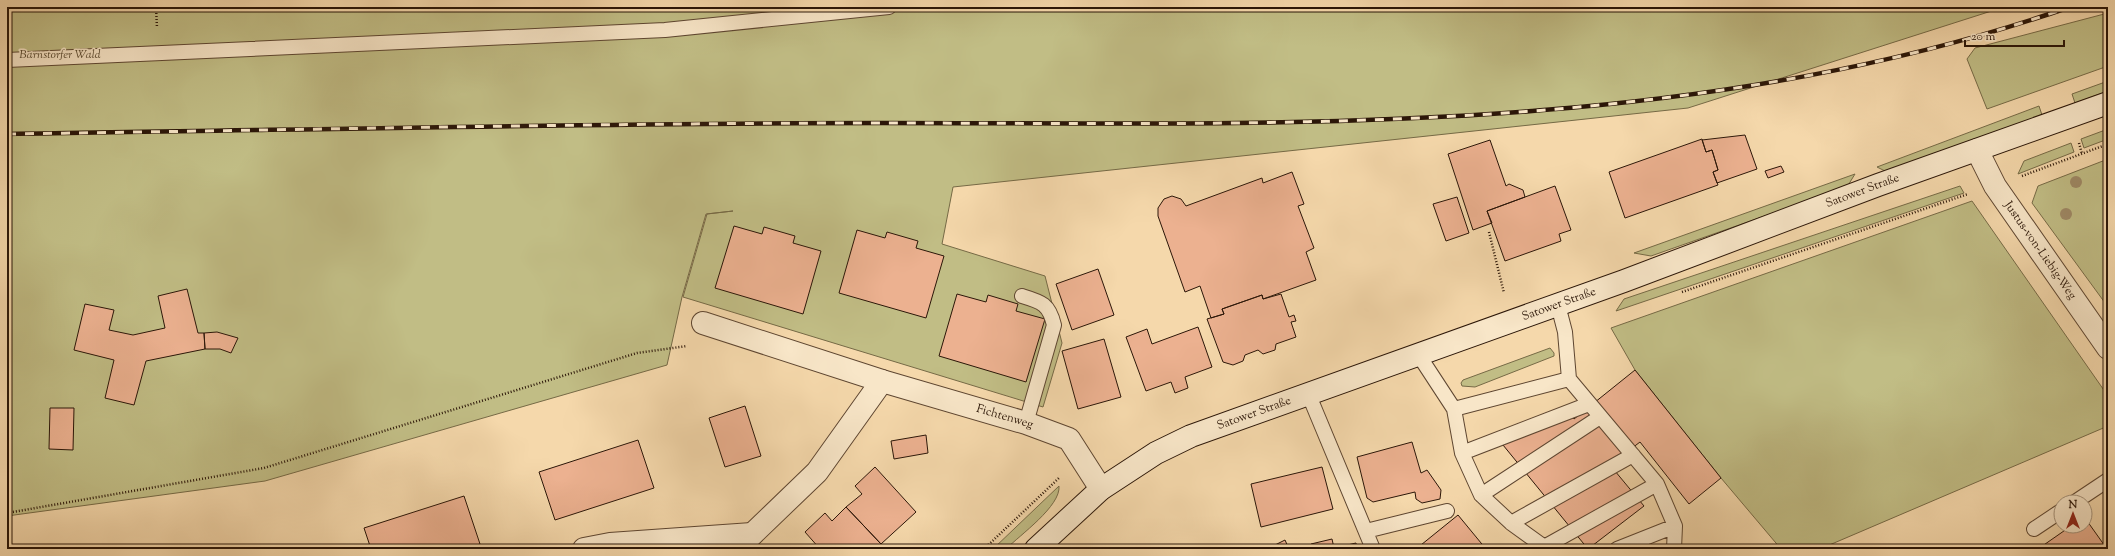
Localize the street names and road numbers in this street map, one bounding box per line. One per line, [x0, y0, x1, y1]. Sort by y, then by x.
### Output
street label: Satower Straße [1823, 169, 1902, 213]
street label: Justus-von-Liebig-Weg [1999, 197, 2081, 304]
street label: Satower Straße [1520, 283, 1599, 326]
street label: Satower Straße [1214, 392, 1294, 435]
street label: Fichtenweg [974, 400, 1036, 434]

